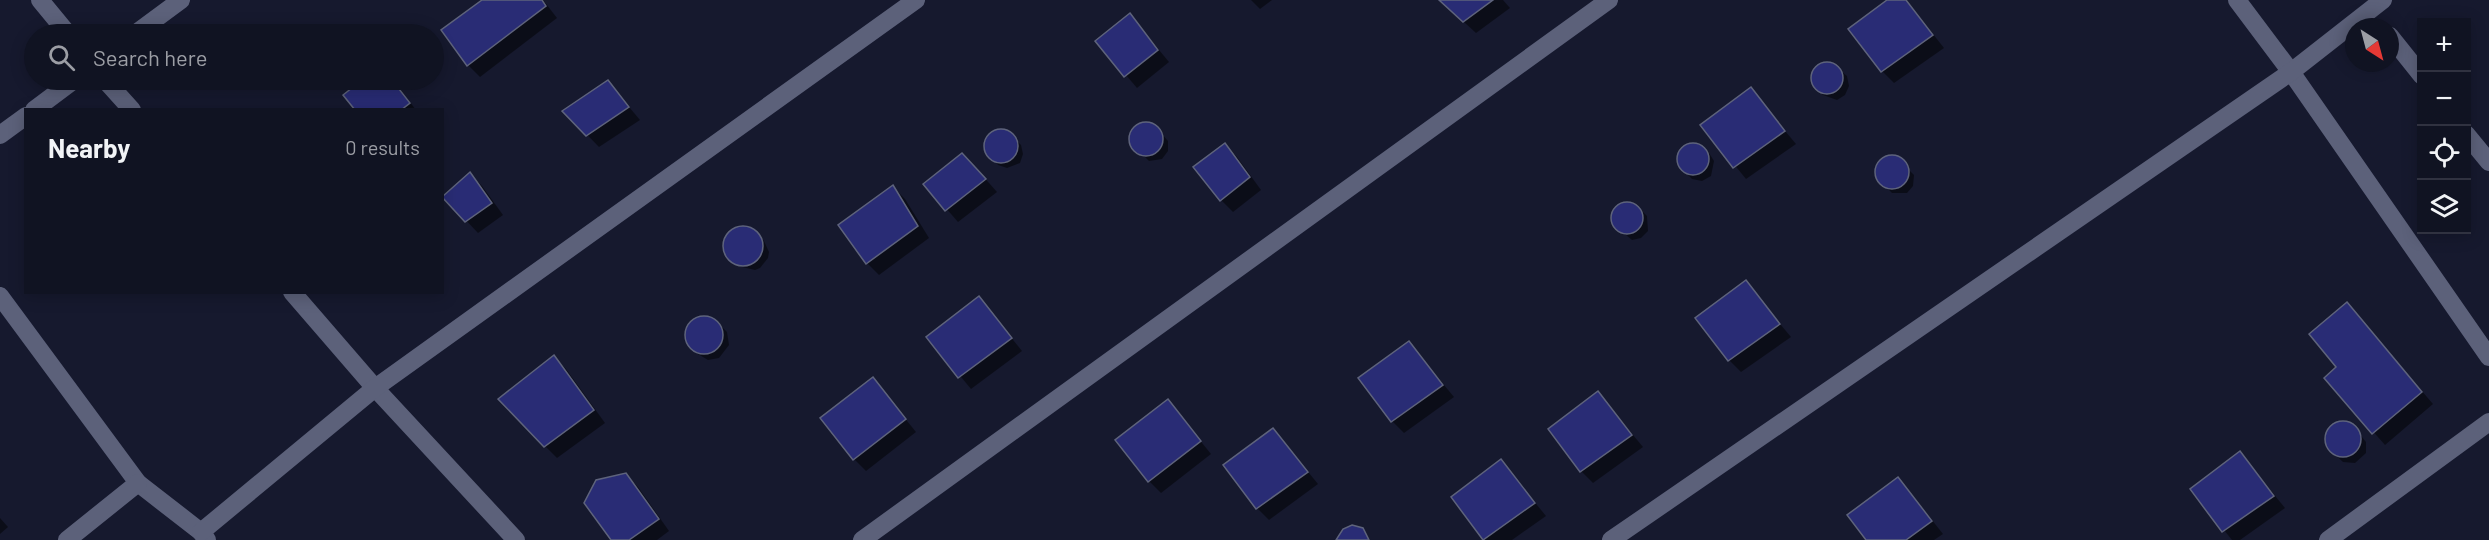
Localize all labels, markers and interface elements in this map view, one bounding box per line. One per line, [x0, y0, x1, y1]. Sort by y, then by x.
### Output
north arrow [2345, 18, 2399, 72]
map controls [2417, 18, 2471, 234]
button: + [2417, 18, 2471, 72]
search box [24, 24, 444, 90]
icon: search [45, 41, 78, 74]
text: Search here [93, 44, 207, 70]
button: − [2417, 72, 2471, 126]
button: locate [2417, 126, 2471, 180]
text: Nearby [48, 132, 130, 163]
text: 0 results [345, 135, 420, 159]
button: layers [2417, 180, 2471, 234]

